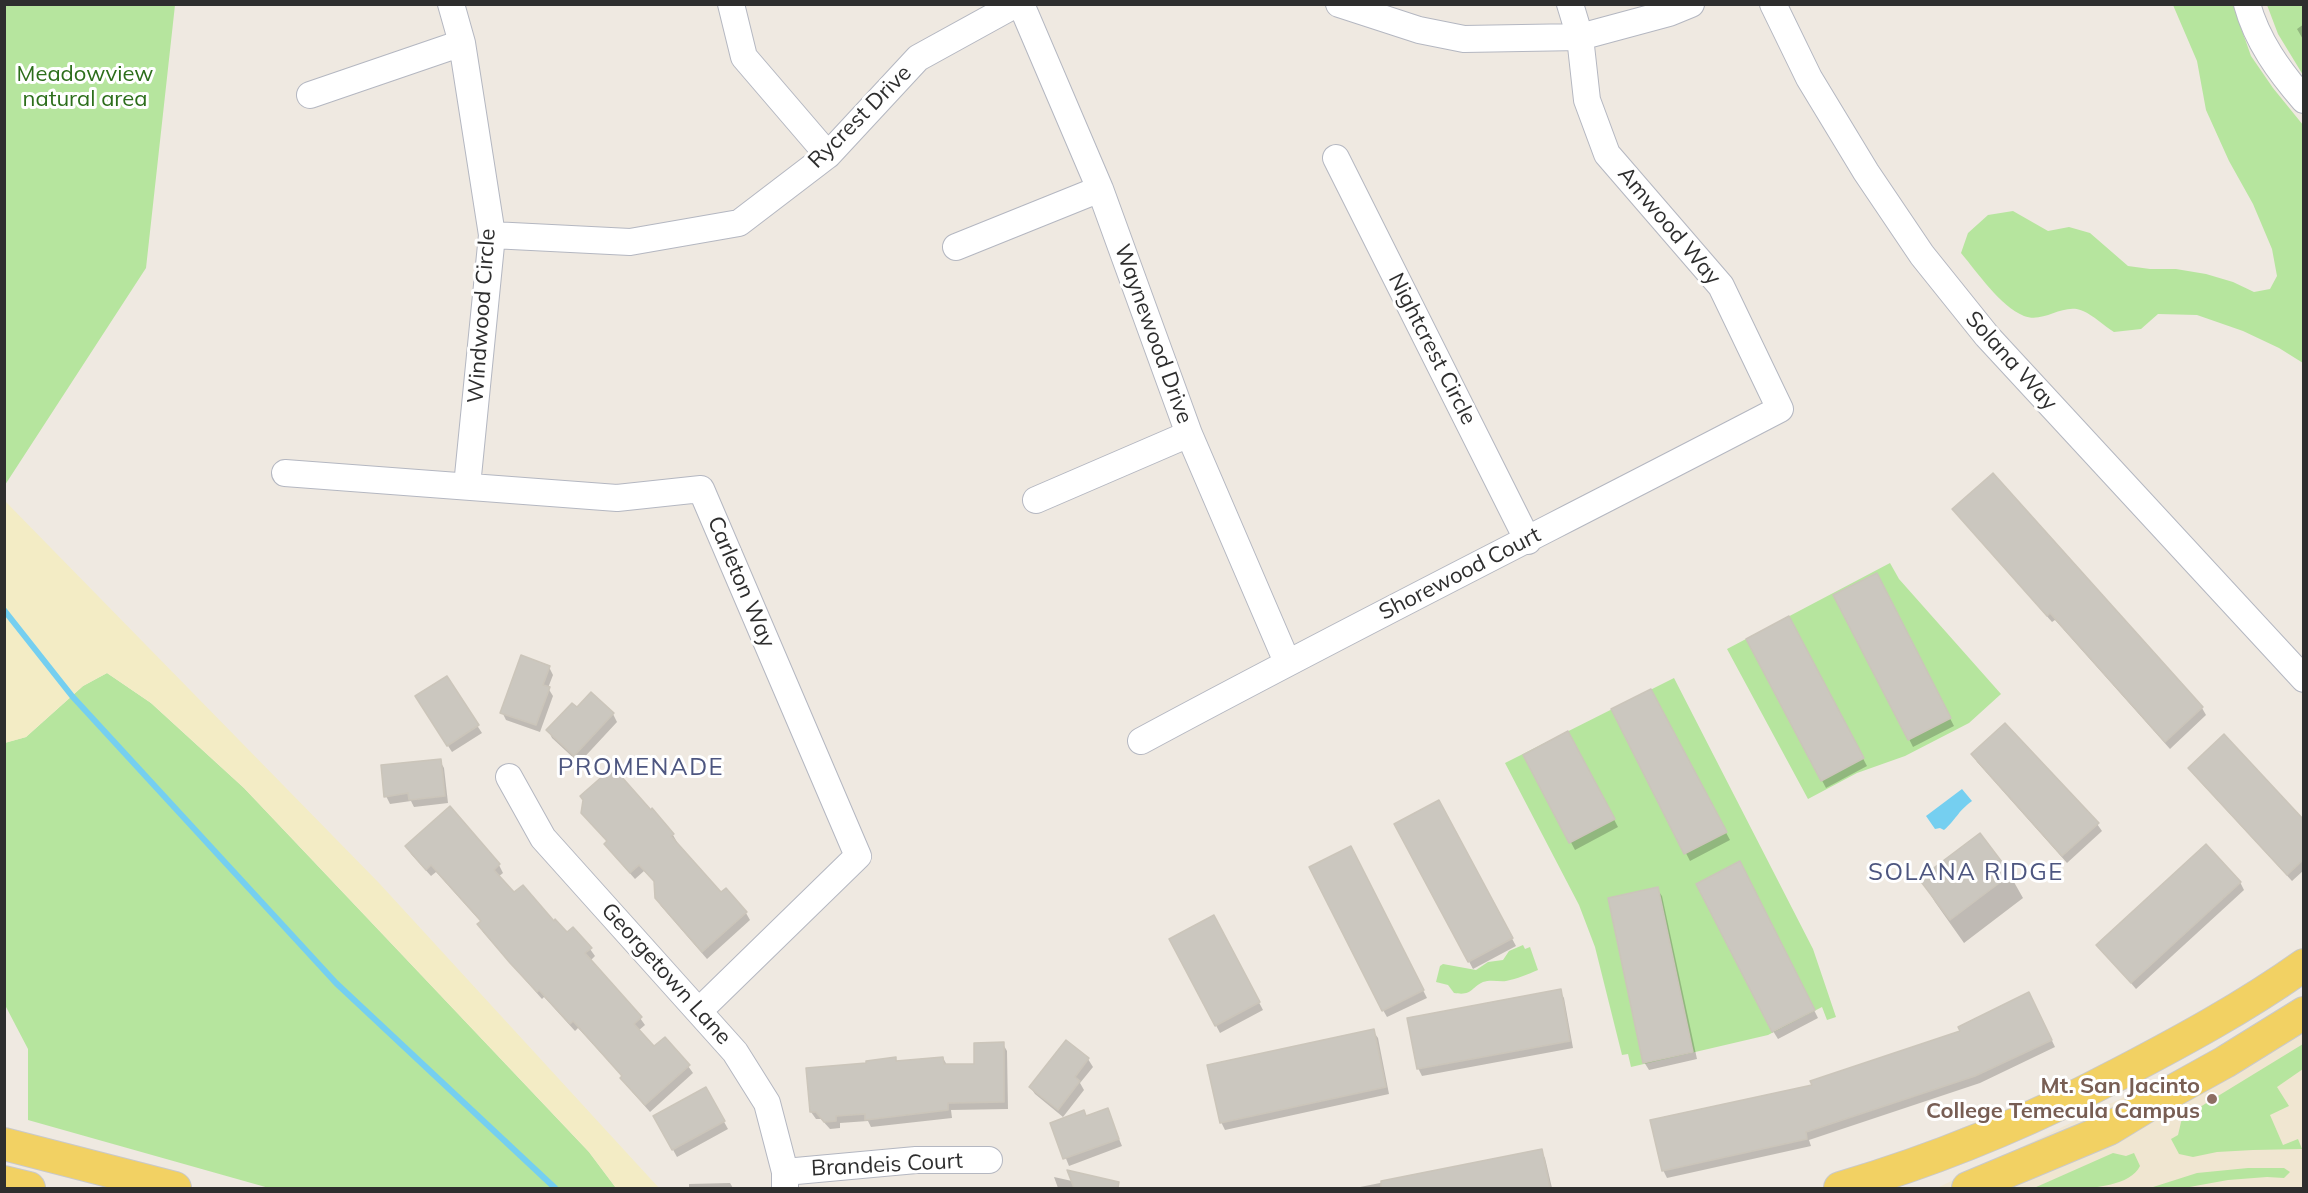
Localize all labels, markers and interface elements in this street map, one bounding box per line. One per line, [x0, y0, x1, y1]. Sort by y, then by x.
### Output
street label: Rycrest Drive [803, 60, 917, 174]
park label: Meadowview natural area [17, 61, 153, 112]
street label: Amwood Way [1612, 161, 1726, 291]
street label: Windwood Circle [463, 228, 501, 404]
street label: Waynewood Drive [1108, 241, 1198, 427]
street label: Nightcrest Circle [1382, 269, 1482, 429]
street label: Solana Way [1960, 306, 2062, 416]
street label: Carleton Way [702, 512, 780, 652]
street label: Shorewood Court [1375, 522, 1545, 626]
district label: PROMENADE [558, 754, 724, 782]
district label: SOLANA RIDGE [1868, 859, 2064, 887]
street label: Georgetown Lane [595, 898, 737, 1050]
place label: Mt. San Jacinto College Temecula Campus [1926, 1073, 2200, 1124]
marker: Mt. San Jacinto College Temecula Campus [2205, 1092, 2219, 1106]
street label: Brandeis Court [811, 1148, 963, 1182]

